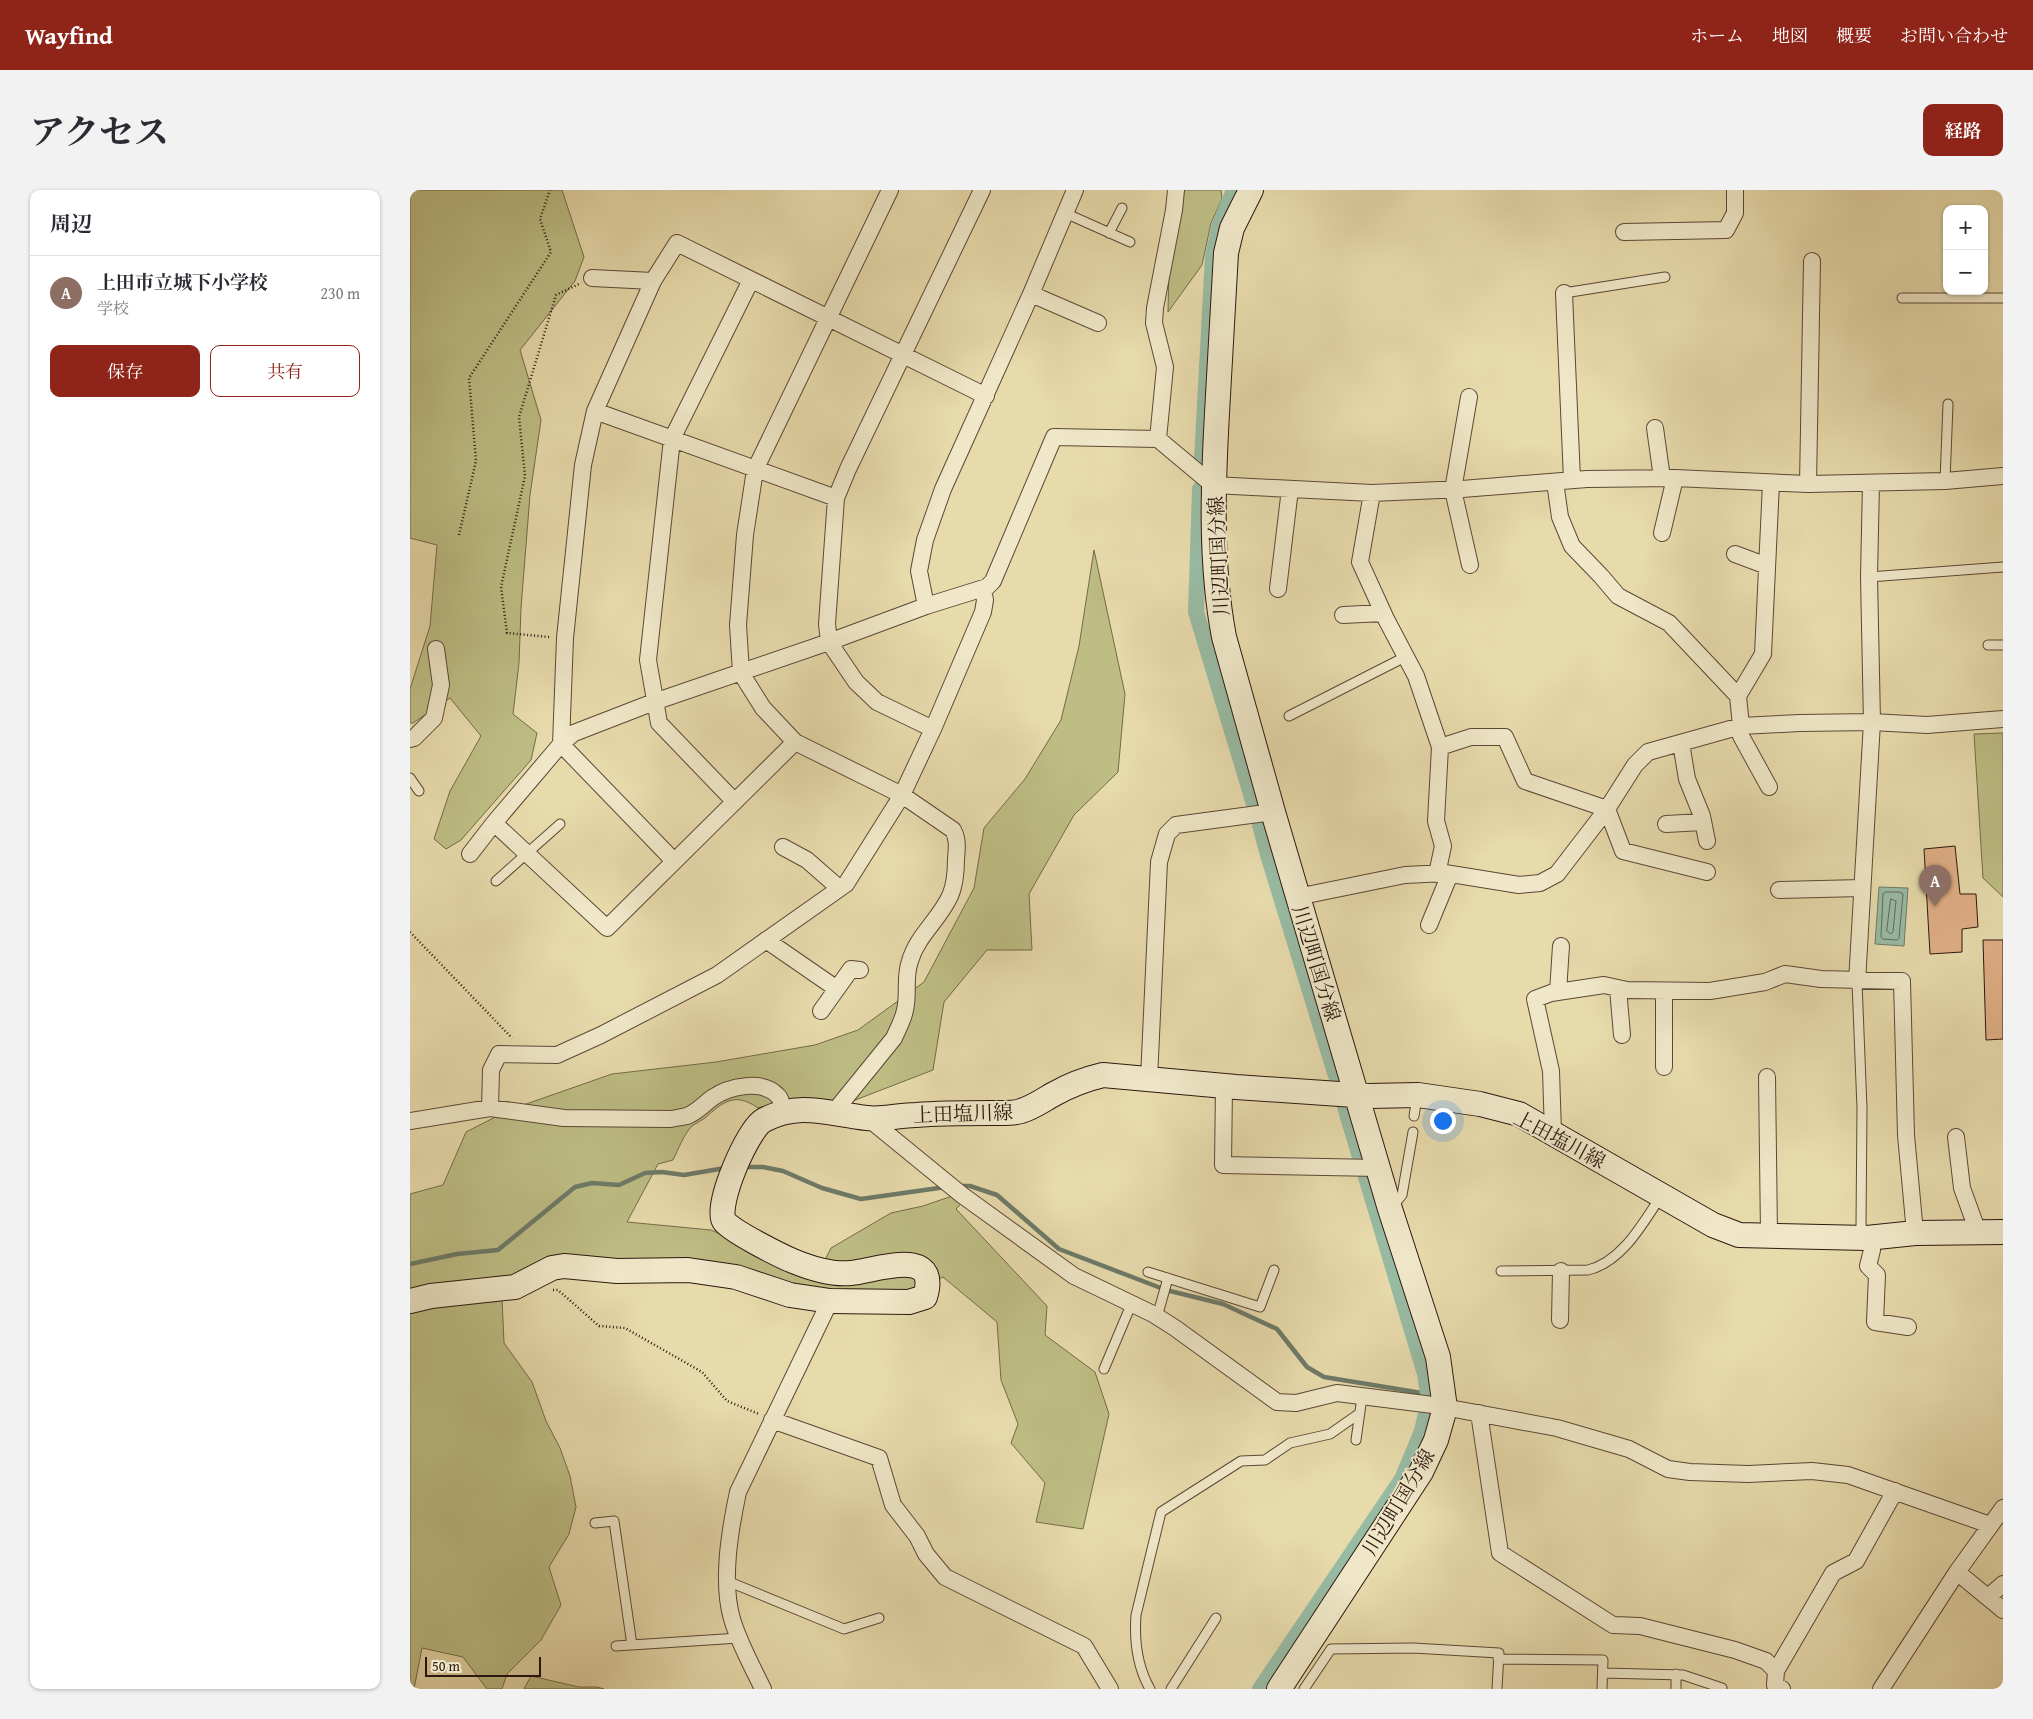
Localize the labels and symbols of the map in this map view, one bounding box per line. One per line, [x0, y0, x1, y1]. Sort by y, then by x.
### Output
street label: 川辺町国分線 [1200, 495, 1236, 617]
pin: A [1919, 865, 1951, 906]
street label: 川辺町国分線 [1286, 901, 1348, 1025]
street label: 上田塩川線 [913, 1097, 1013, 1129]
street label: 上田塩川線 [1509, 1103, 1611, 1175]
your location [1430, 1108, 1456, 1134]
street label: 川辺町国分線 [1355, 1443, 1441, 1561]
scale bar [425, 1654, 541, 1677]

